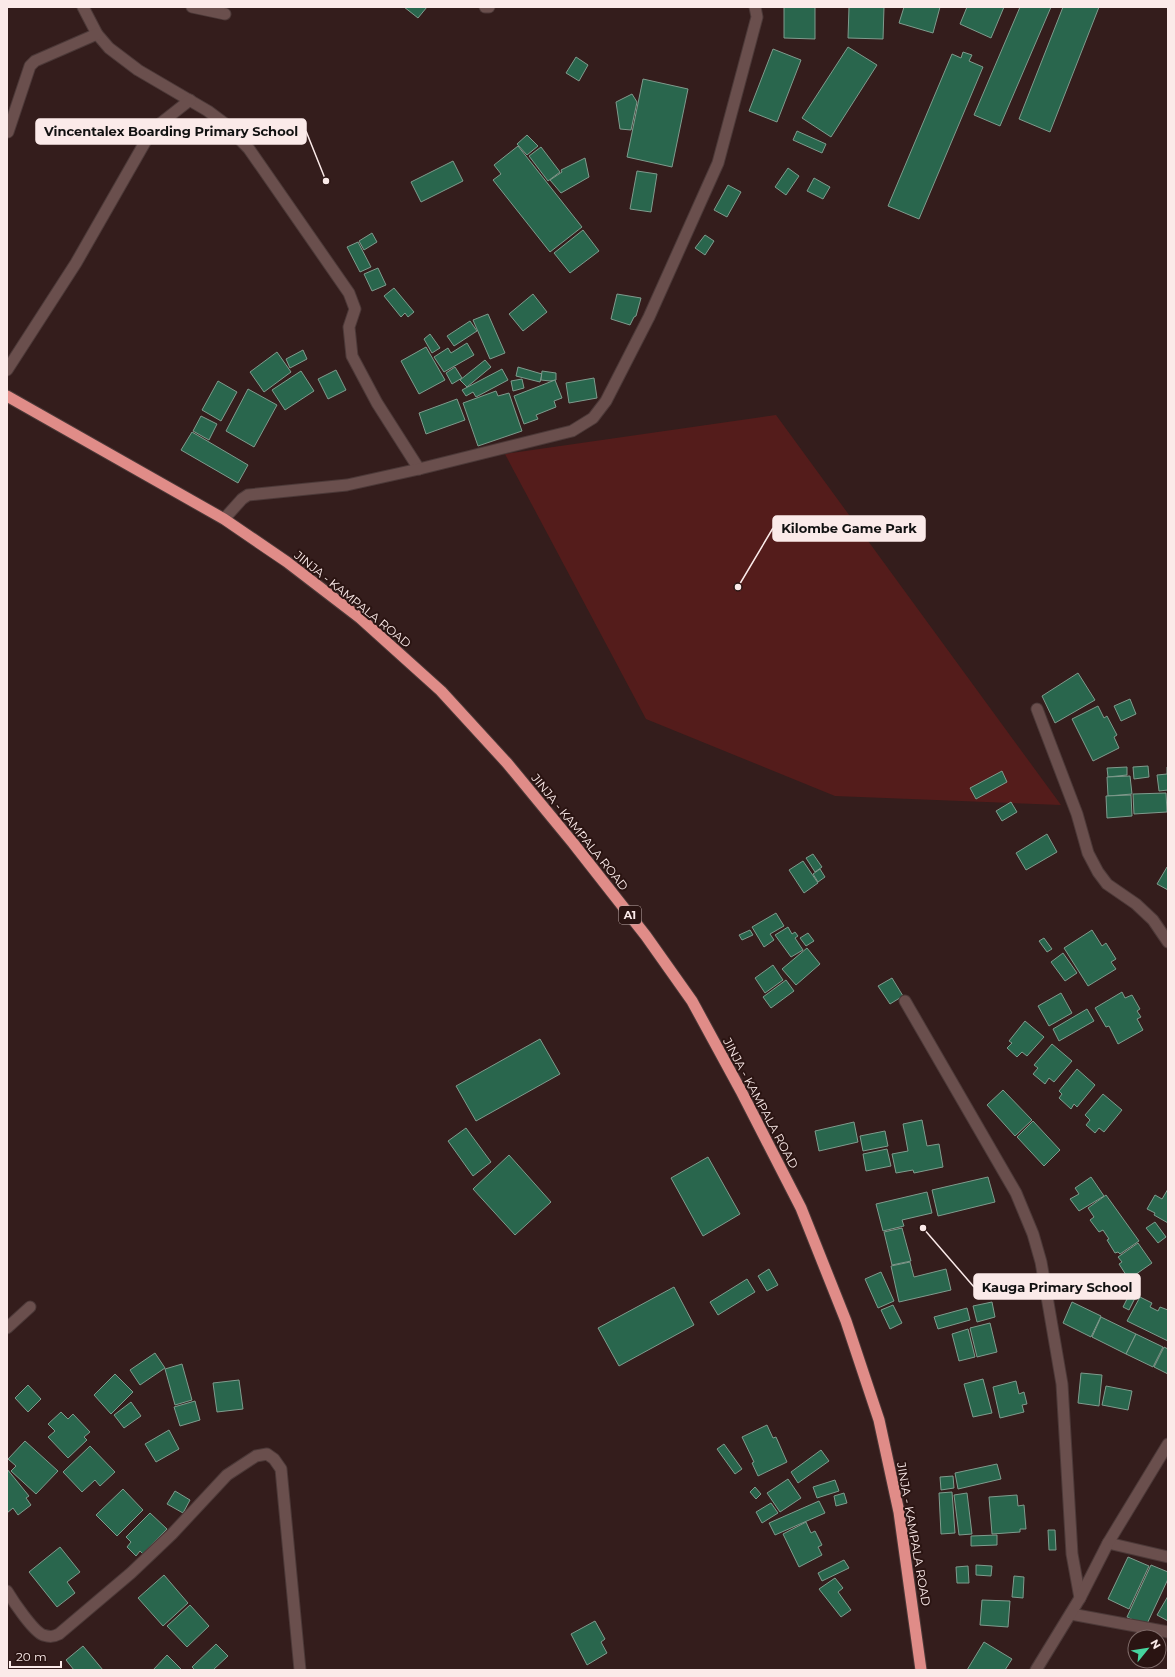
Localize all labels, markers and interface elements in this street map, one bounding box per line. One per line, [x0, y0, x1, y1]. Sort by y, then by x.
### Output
callout: Vincentalex Boarding Primary School [36, 119, 306, 144]
text: Vincentalex Boarding Primary School [43, 123, 298, 139]
callout: Kilombe Game Park [773, 516, 925, 541]
text: Kilombe Game Park [781, 520, 917, 536]
street label: JINJA - KAMPALA ROAD [291, 547, 414, 651]
street label: JINJA - KAMPALA ROAD [528, 770, 632, 893]
road number: A1 [619, 906, 641, 924]
street label: JINJA - KAMPALA ROAD [720, 1034, 802, 1171]
callout: Kauga Primary School [974, 1274, 1140, 1299]
text: Kauga Primary School [982, 1279, 1132, 1295]
street label: JINJA - KAMPALA ROAD [894, 1460, 934, 1607]
north arrow [1127, 1629, 1167, 1669]
text: N [1147, 1637, 1164, 1651]
scale bar [10, 1643, 61, 1669]
text: 20 m [16, 1649, 47, 1664]

